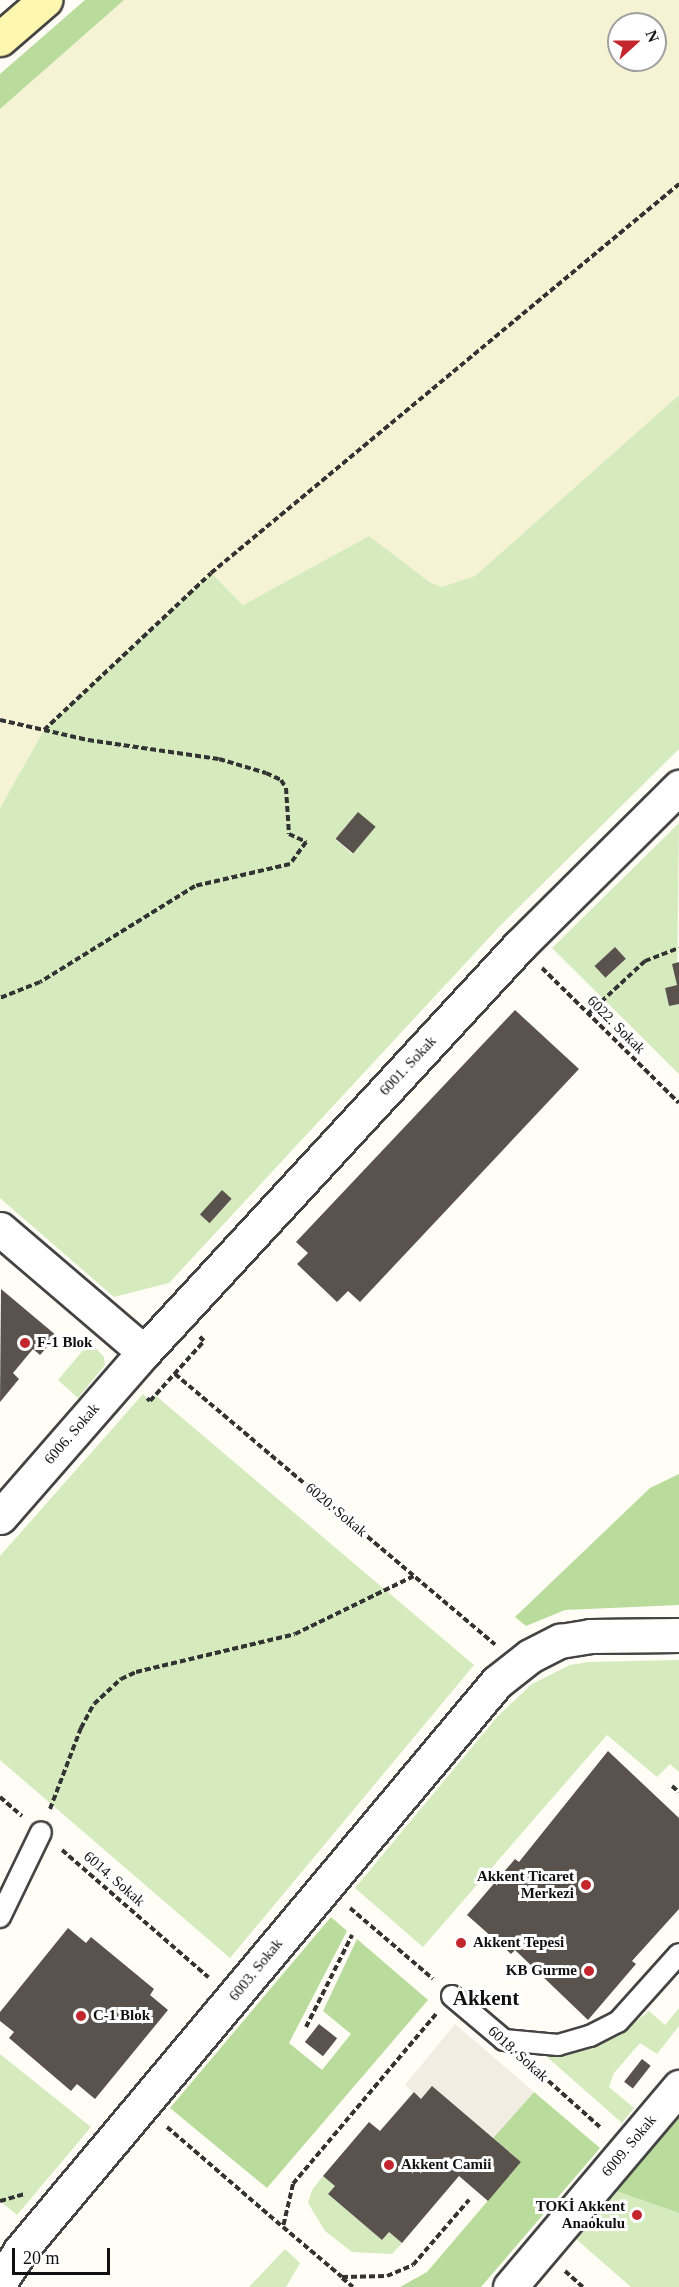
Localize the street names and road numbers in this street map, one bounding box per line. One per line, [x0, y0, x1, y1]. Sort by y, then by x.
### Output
street label: 6022. Sokak [583, 992, 649, 1058]
street label: 6001. Sokak [376, 1032, 440, 1100]
street label: 6006. Sokak [41, 1400, 103, 1468]
street label: 6020. Sokak [301, 1479, 371, 1541]
street label: 6014. Sokak [80, 1848, 148, 1910]
street label: 6003. Sokak [225, 1935, 287, 2005]
street label: 6018. Sokak [484, 2022, 552, 2086]
street label: 6009. Sokak [598, 2111, 660, 2181]

